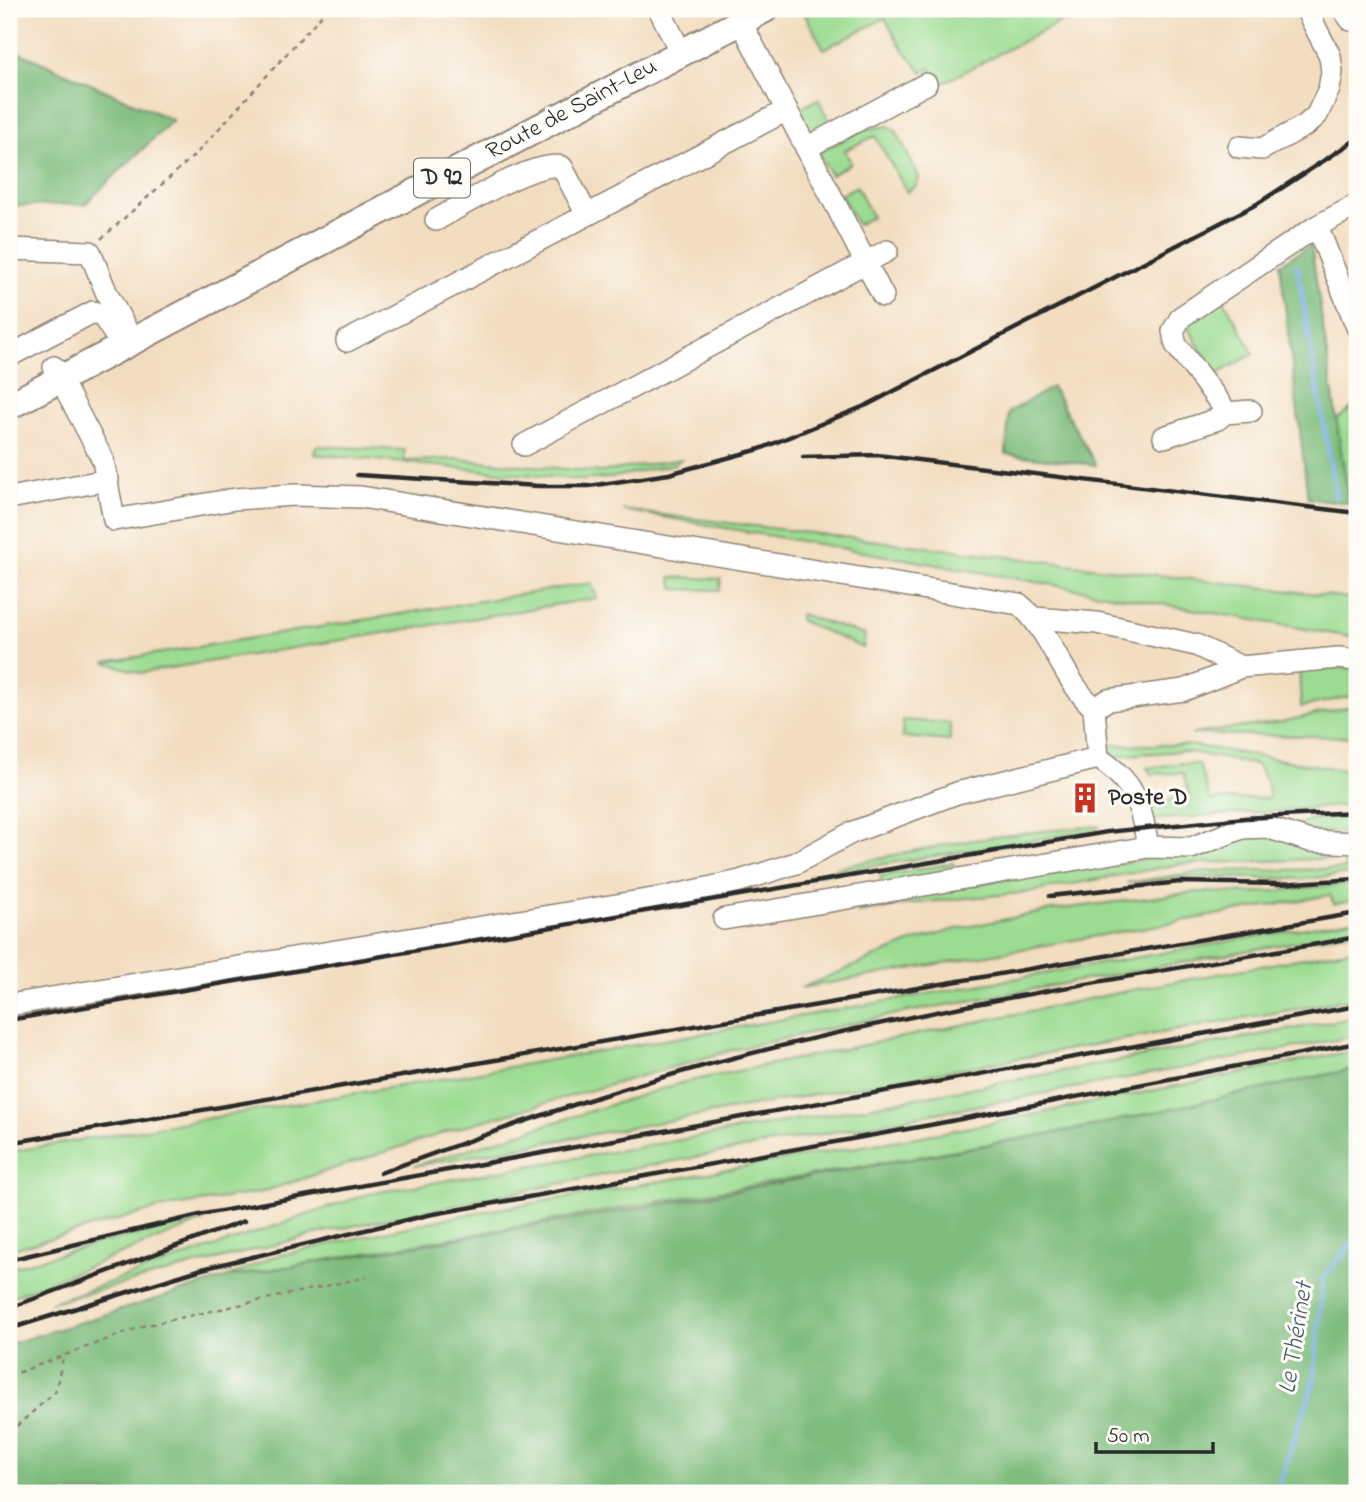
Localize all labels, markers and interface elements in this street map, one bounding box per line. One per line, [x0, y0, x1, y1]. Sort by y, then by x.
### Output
street label: Route de Saint-Leu [480, 50, 664, 170]
road number: D 92 [414, 158, 470, 197]
building icon: Poste D [1068, 781, 1102, 815]
place label: Poste D [1108, 781, 1188, 816]
water label: Le Thérinet [1269, 1277, 1325, 1397]
scale bar [1096, 1411, 1214, 1455]
text: 50 m [1107, 1422, 1150, 1452]

